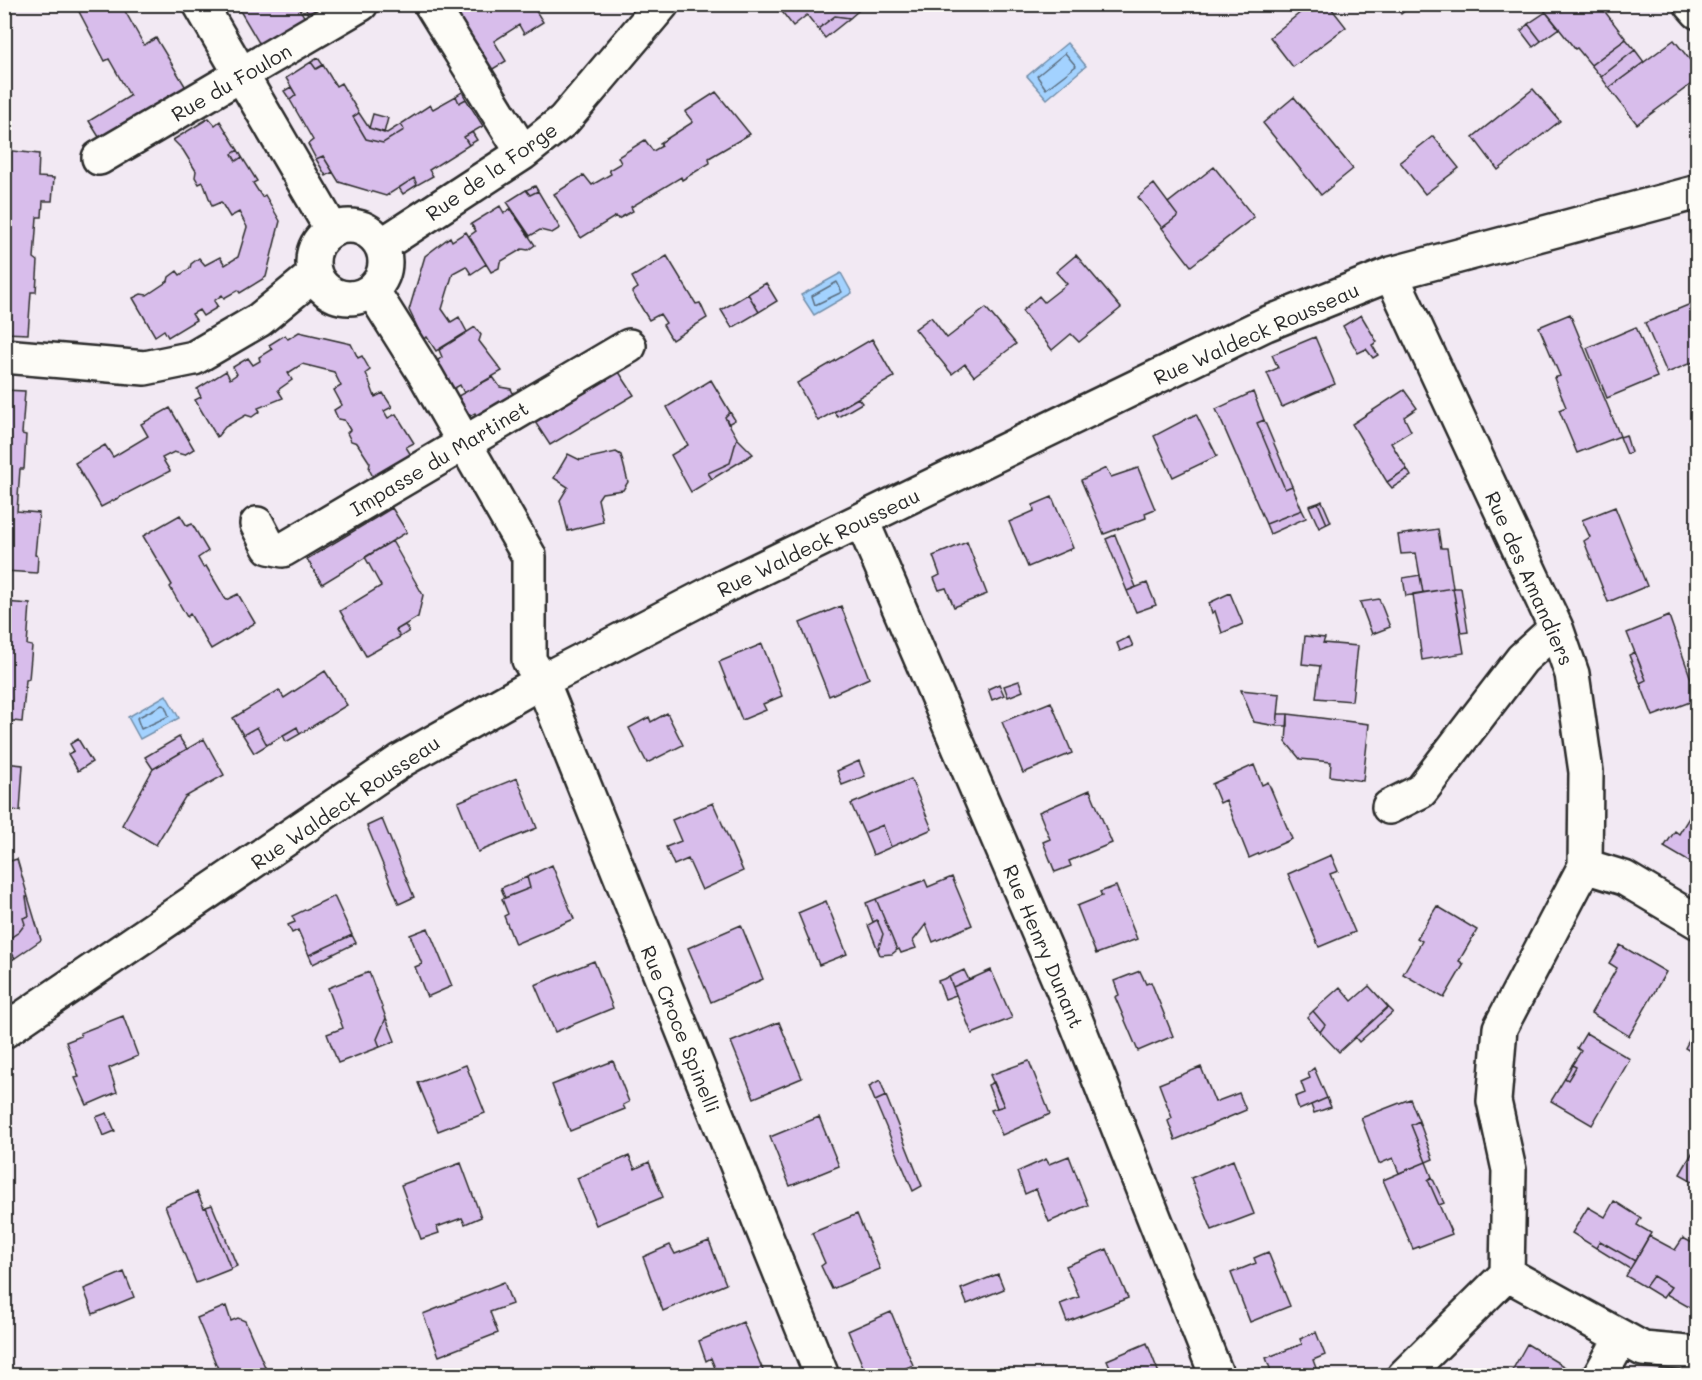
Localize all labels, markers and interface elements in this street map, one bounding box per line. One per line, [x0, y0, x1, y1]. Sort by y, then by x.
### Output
street label: Rue du Foulon [166, 37, 296, 127]
street label: Rue de la Forge [420, 116, 562, 226]
street label: Rue Waldeck Rousseau [1149, 276, 1363, 390]
street label: Impasse du Martinet [345, 394, 533, 522]
street label: Rue Waldeck Rousseau [712, 482, 924, 602]
street label: Rue des Amandiers [1480, 487, 1580, 669]
street label: Rue Waldeck Rousseau [246, 729, 444, 875]
street label: Rue Henry Dunant [998, 860, 1090, 1032]
street label: Rue Croce Spinelli [635, 941, 727, 1117]

